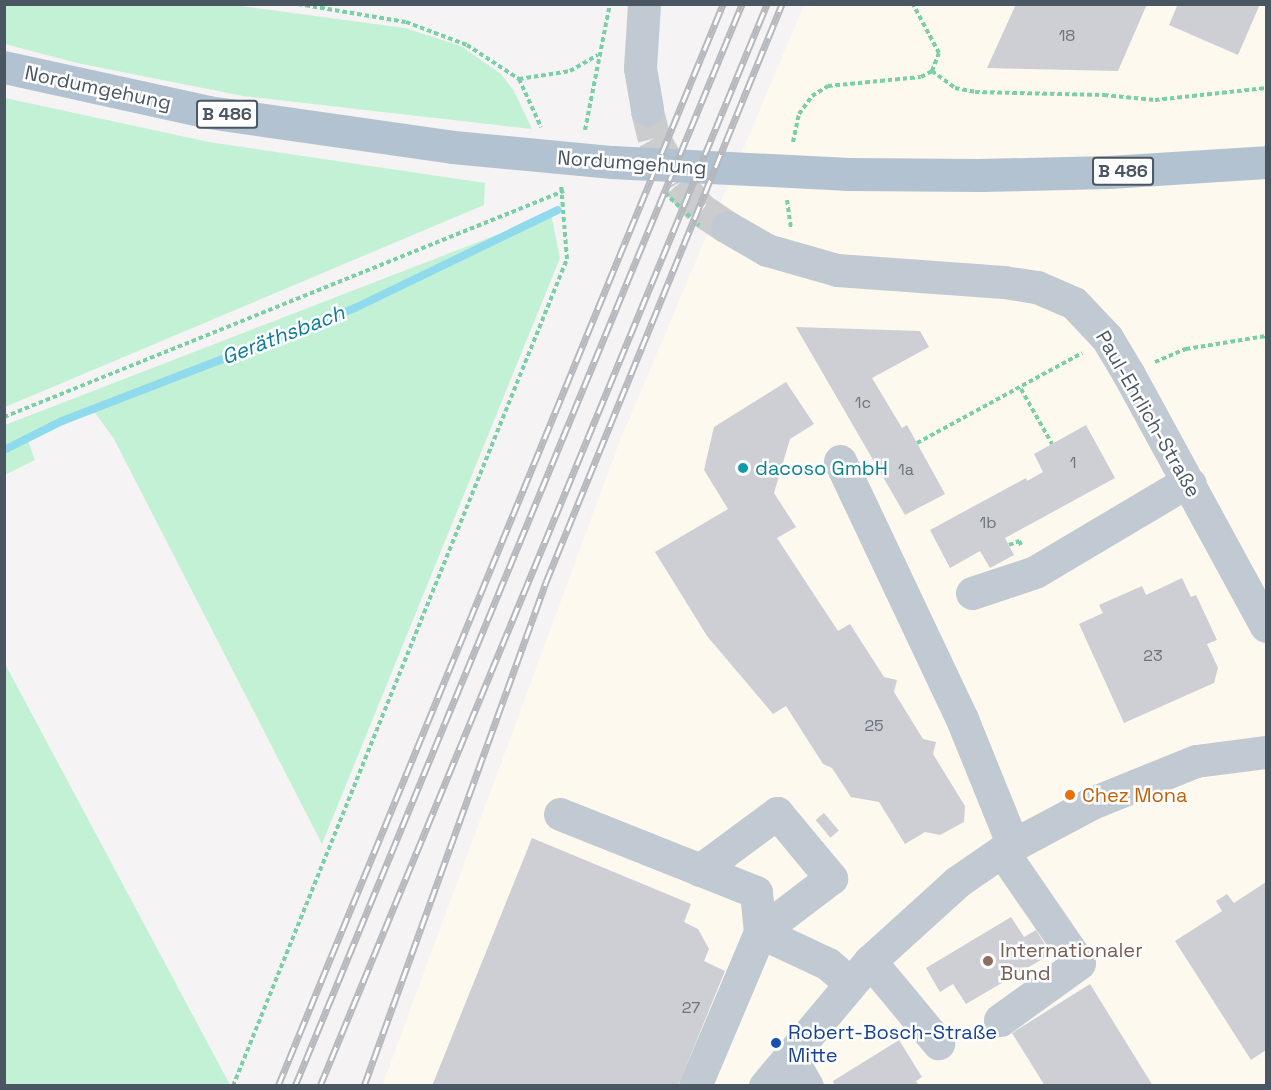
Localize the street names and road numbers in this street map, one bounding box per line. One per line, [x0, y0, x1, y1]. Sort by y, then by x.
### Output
street label: Nordumgehung [23, 61, 173, 115]
road number: B 486 [196, 99, 258, 129]
street label: Nordumgehung [557, 146, 707, 180]
road number: B 486 [1092, 156, 1154, 186]
street label: Paul-Ehrlich-Straße [1091, 327, 1205, 501]

